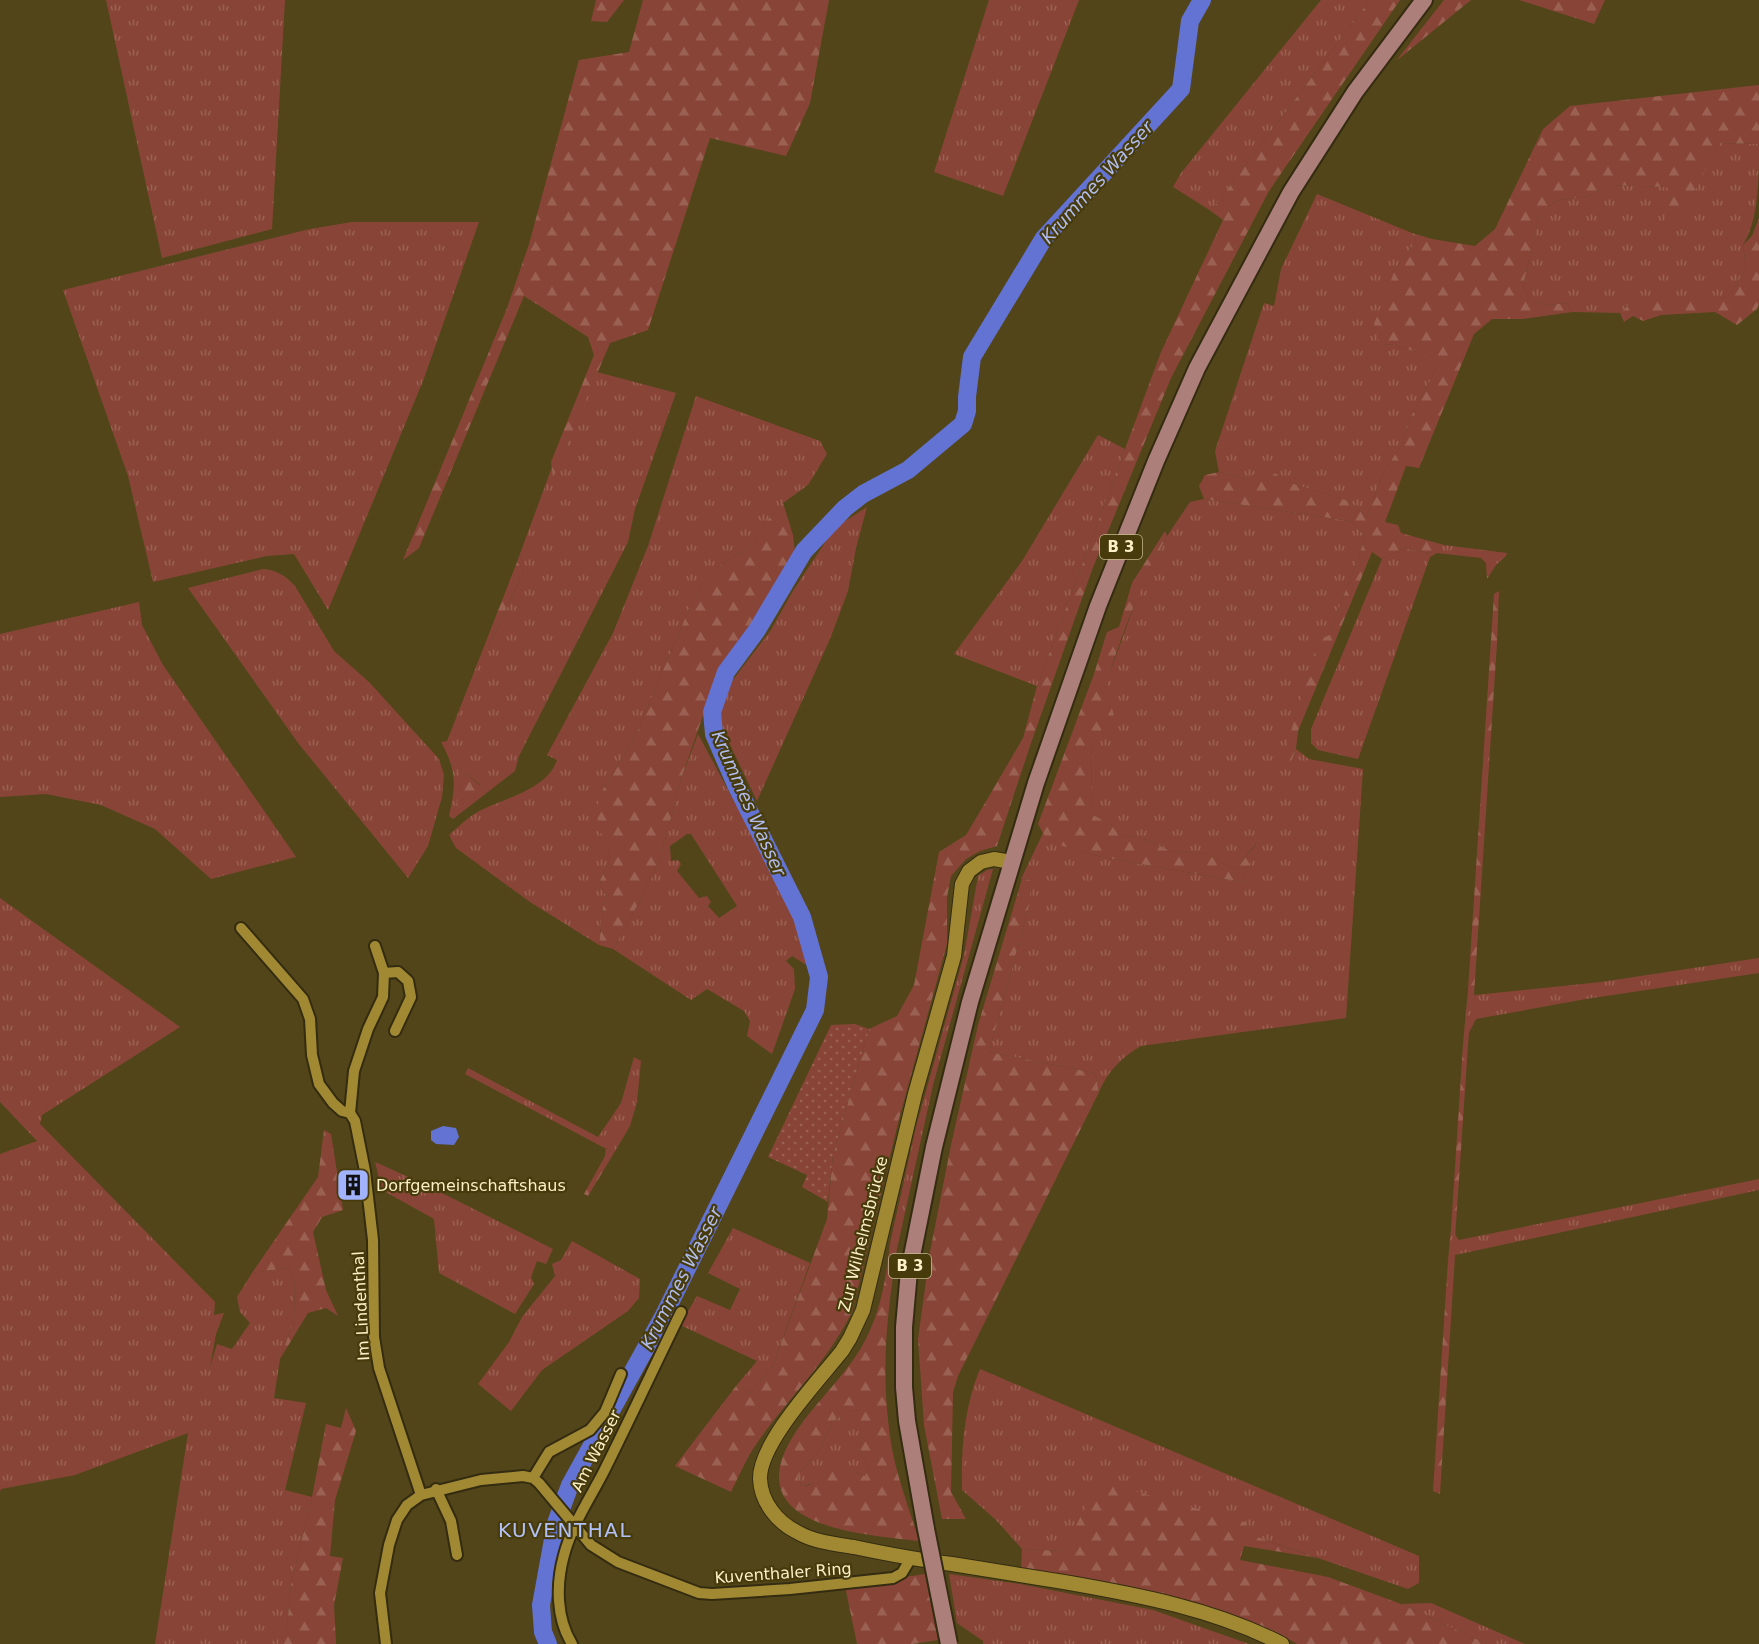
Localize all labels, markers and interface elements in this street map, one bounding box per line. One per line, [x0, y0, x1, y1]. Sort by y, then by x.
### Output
water label: Krummes Wasser [1037, 115, 1158, 247]
road number: B 3 [1100, 535, 1142, 559]
water label: Krummes Wasser [707, 727, 791, 880]
street label: Zur Wilhelmsbrücke [834, 1154, 892, 1314]
building icon: Dorfgemeinschaftshaus [335, 1167, 371, 1203]
place label: Dorfgemeinschaftshaus [376, 1176, 566, 1195]
water label: Krummes Wasser [636, 1202, 727, 1353]
street label: Im Lindenthal [349, 1251, 373, 1361]
road number: B 3 [889, 1254, 931, 1278]
street label: Am Wasser [567, 1407, 625, 1495]
district label: KUVENTHAL [498, 1518, 632, 1542]
street label: Kuventhaler Ring [714, 1559, 852, 1587]

